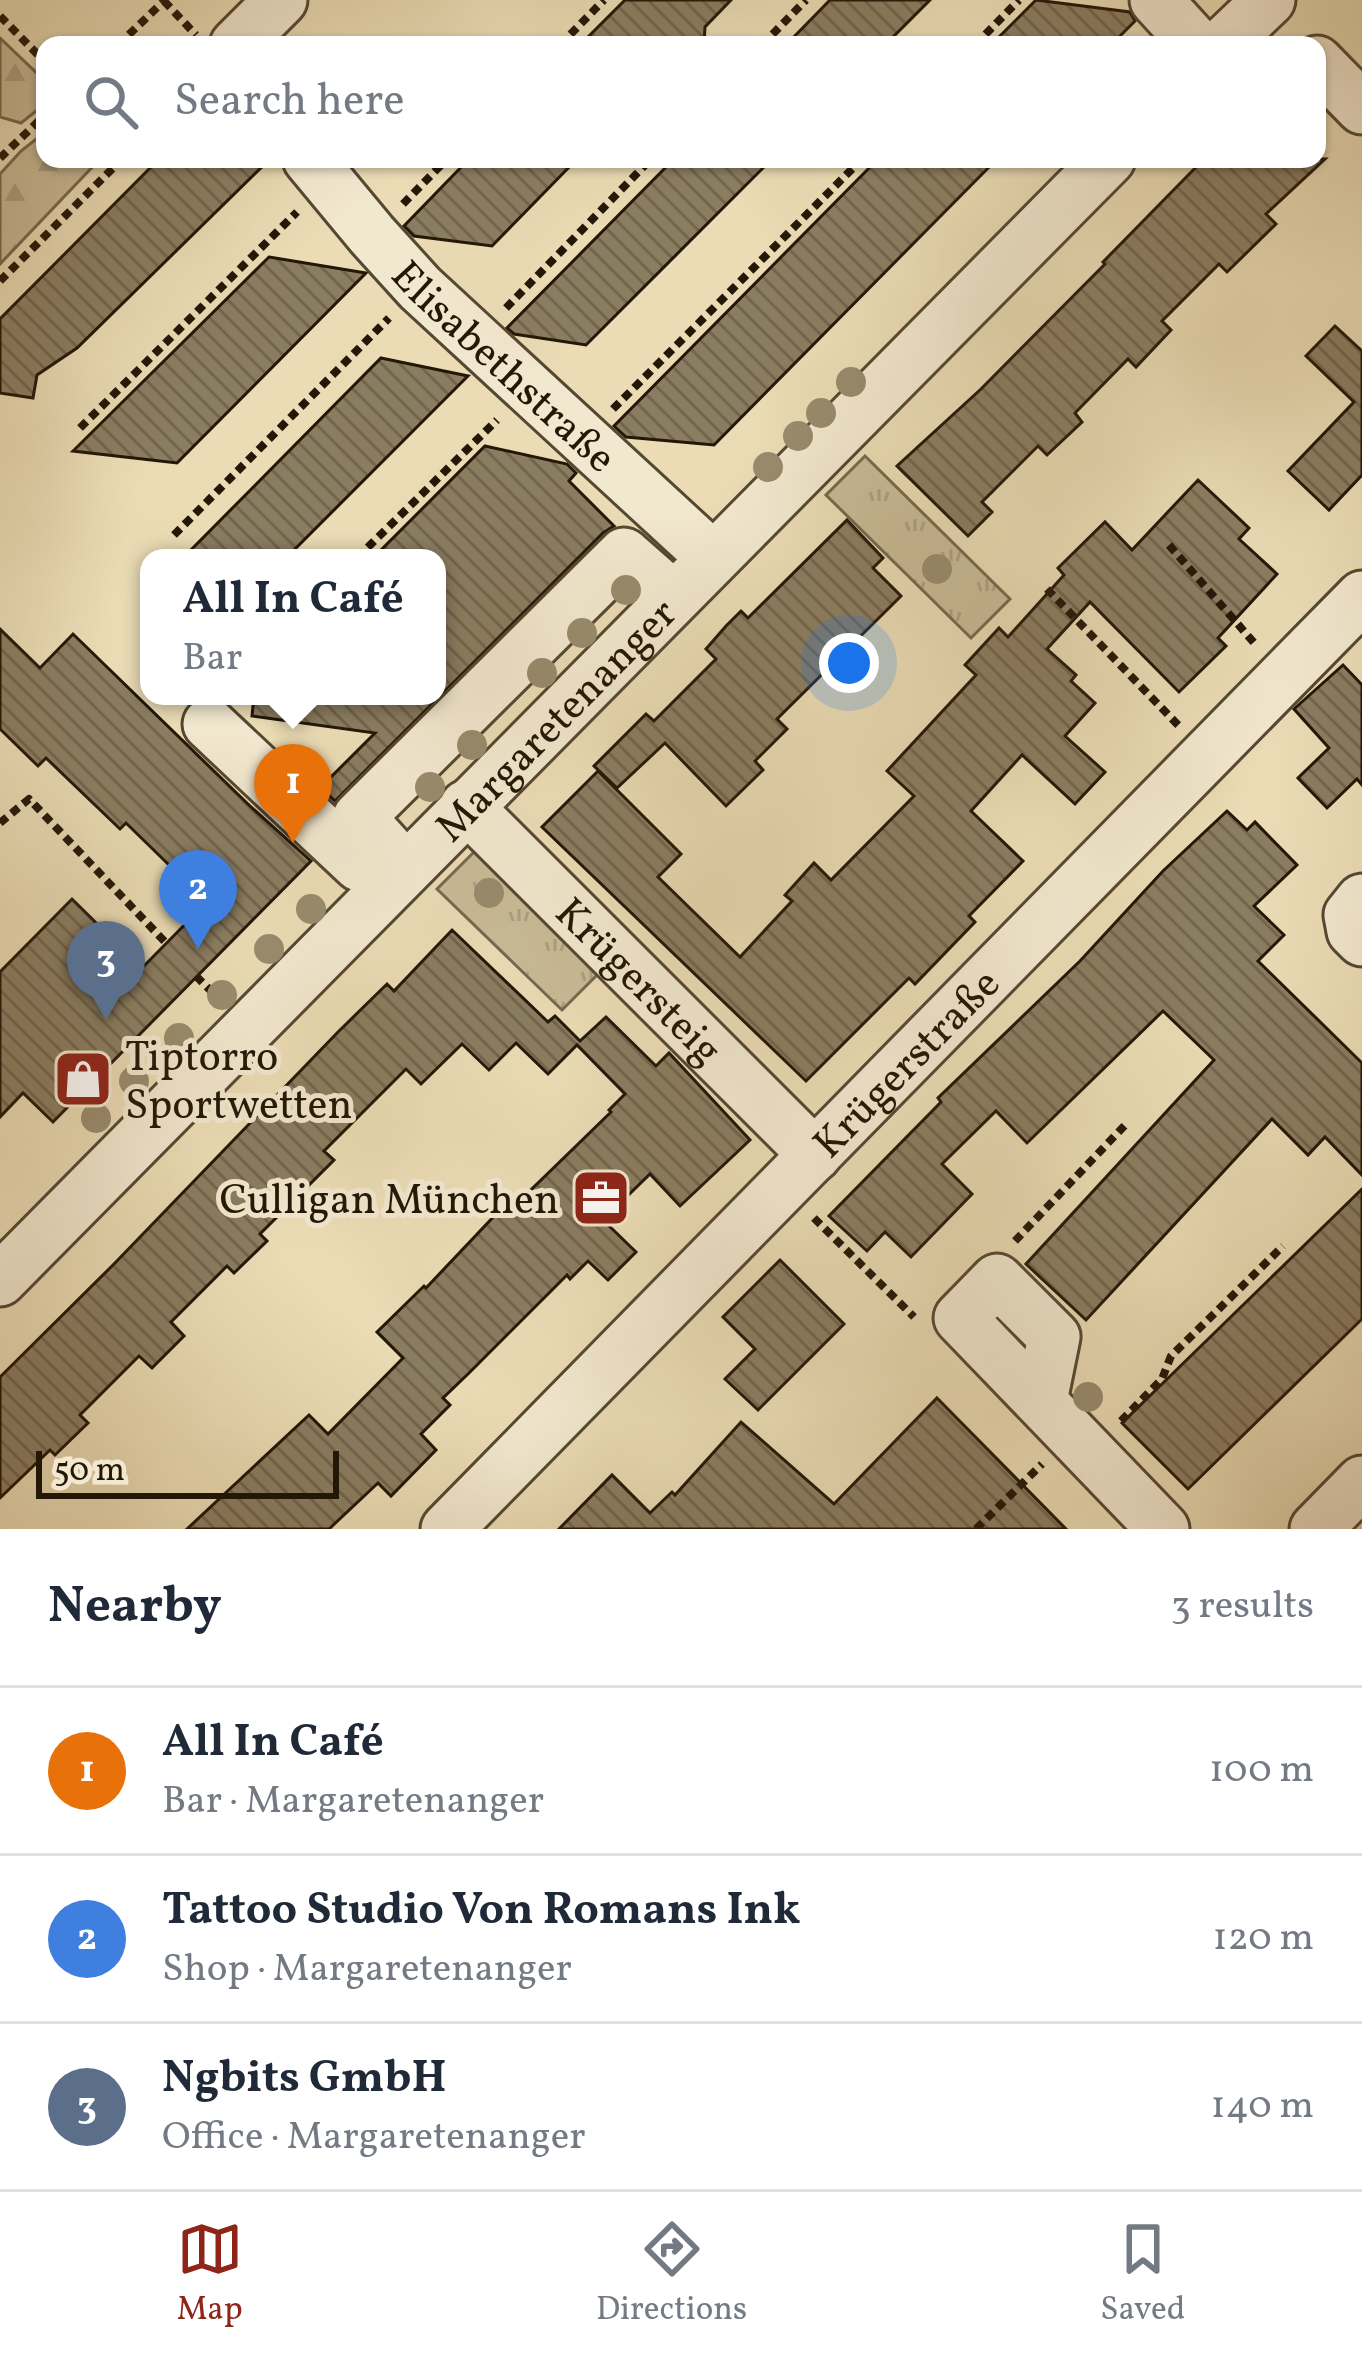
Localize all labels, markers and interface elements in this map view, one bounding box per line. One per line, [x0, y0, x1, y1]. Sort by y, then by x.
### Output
search box [36, 36, 1326, 168]
icon: search [78, 69, 144, 135]
text: Search here [174, 71, 405, 134]
street label: Elisabethstraße [375, 249, 627, 488]
popup [140, 549, 446, 705]
text: All In Café [182, 569, 404, 632]
street label: Margaretenanger [424, 587, 692, 857]
text: Bar [182, 632, 242, 686]
your location [819, 633, 879, 693]
pin: 1 [254, 744, 332, 843]
pin: 2 [159, 850, 237, 949]
street label: Krügersteig [540, 886, 734, 1080]
pin: 3 [67, 921, 145, 1020]
street label: Krügerstraße [801, 957, 1015, 1174]
place label: Tiptorro Sportwetten [125, 1030, 353, 1137]
shop icon: Tiptorro Sportwetten [52, 1048, 114, 1110]
office icon: Culligan München [570, 1167, 632, 1229]
place label: Culligan München [220, 1173, 559, 1232]
scale bar [36, 1445, 339, 1498]
text: 50 m [54, 1449, 125, 1495]
text: Nearby [48, 1572, 222, 1643]
text: 3 results [1171, 1580, 1314, 1634]
text: All In Café [162, 1712, 384, 1775]
text: 1 [79, 1744, 95, 1798]
text: 100 m [1209, 1744, 1314, 1798]
text: Bar · Margaretenanger [162, 1775, 544, 1829]
text: Tattoo Studio Von Romans Ink [162, 1880, 801, 1943]
text: 2 [77, 1912, 97, 1966]
text: 120 m [1213, 1912, 1314, 1966]
text: Shop · Margaretenanger [162, 1943, 572, 1997]
text: Ngbits GmbH [162, 2048, 446, 2111]
text: 3 [77, 2080, 97, 2134]
text: 140 m [1211, 2080, 1314, 2134]
text: Office · Margaretenanger [162, 2111, 586, 2165]
tab: Map [177, 2216, 243, 2334]
tab: Directions [596, 2216, 747, 2334]
tab: Saved [1100, 2216, 1185, 2334]

